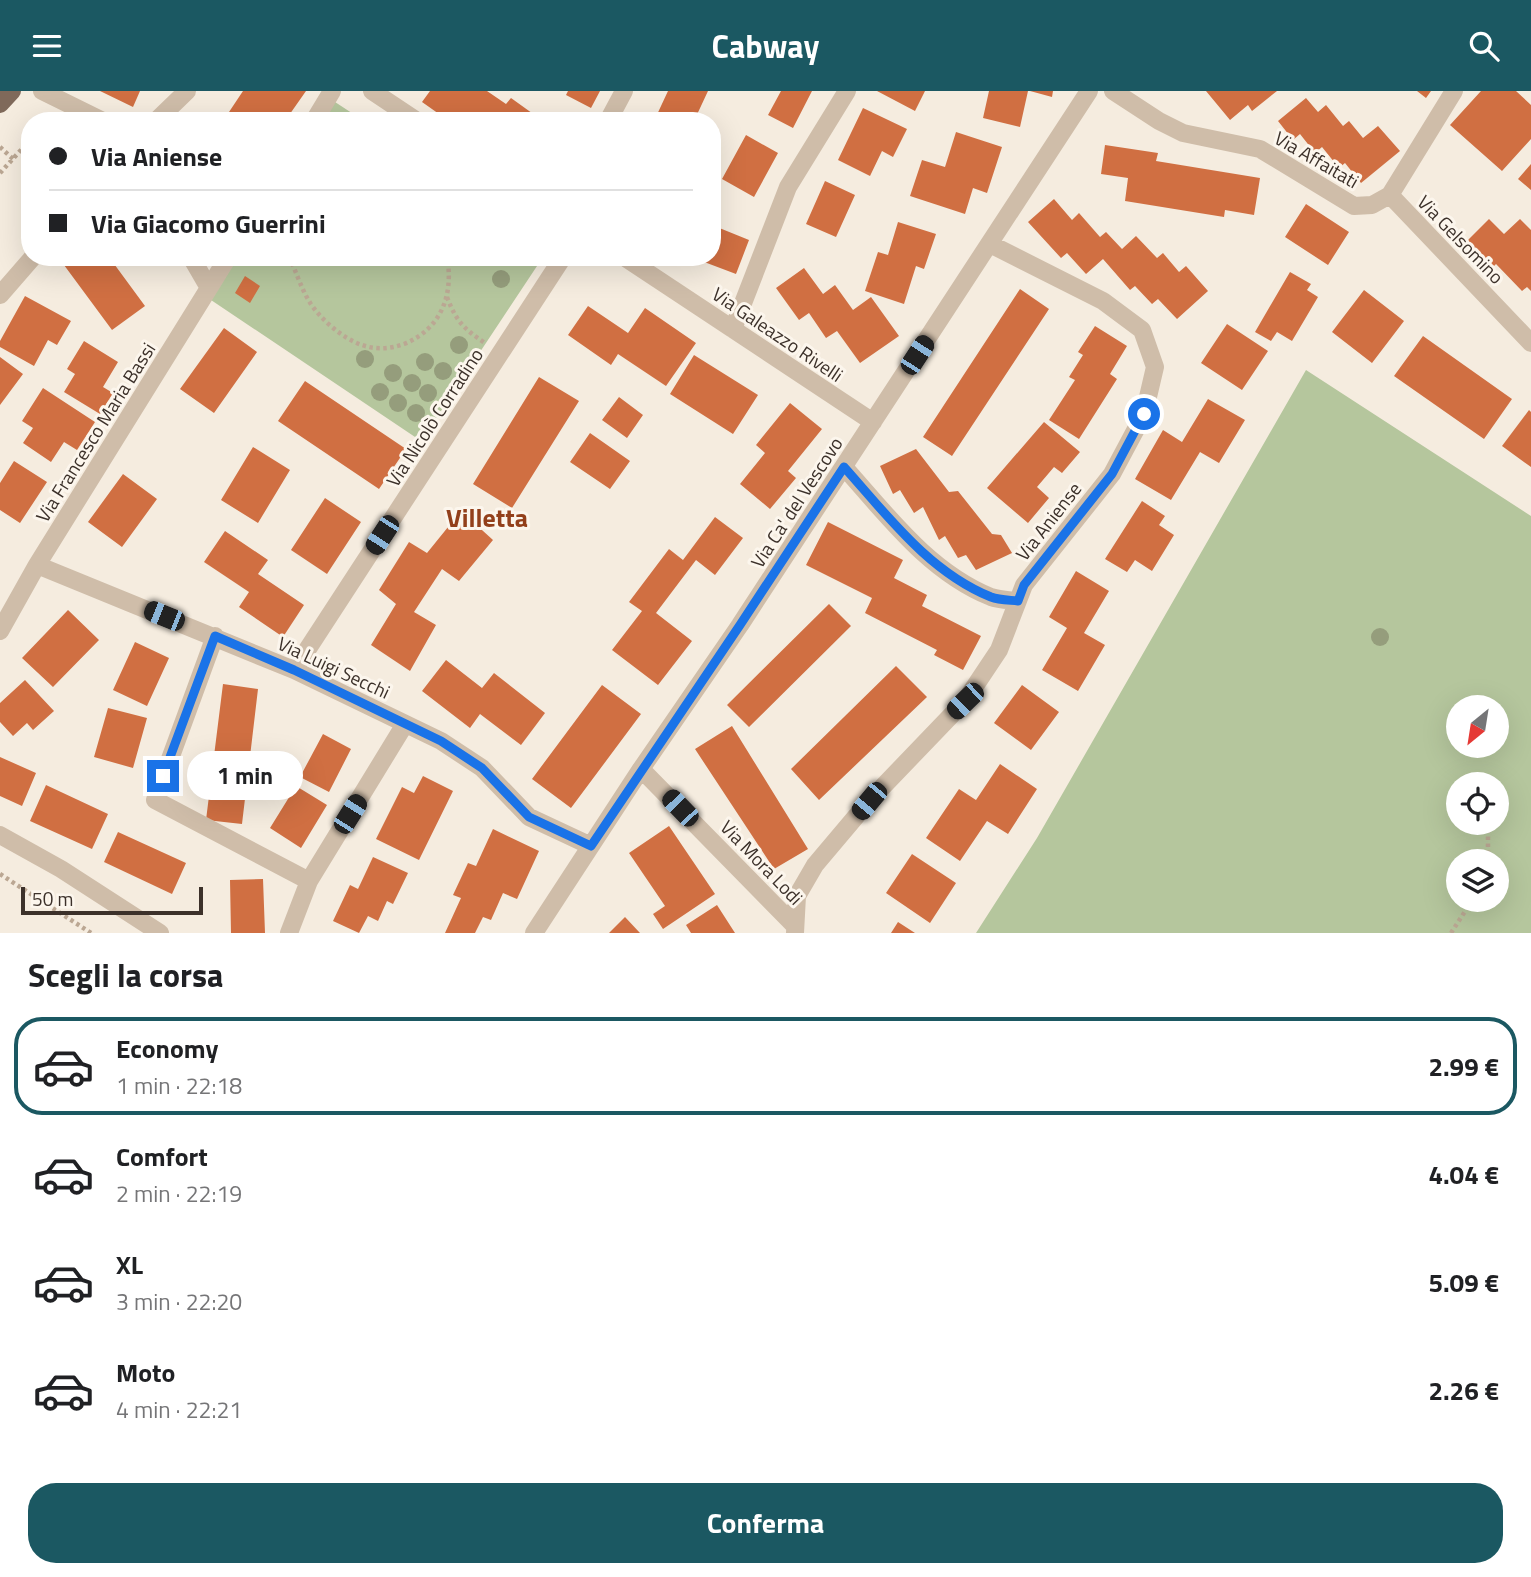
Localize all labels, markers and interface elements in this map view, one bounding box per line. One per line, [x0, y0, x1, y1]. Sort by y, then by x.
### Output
text: Cabway [712, 22, 819, 70]
icon: menu [28, 27, 66, 65]
icon: search [1465, 27, 1503, 65]
street label: Via Affaitati [1269, 123, 1365, 195]
text: Via Aniense [91, 137, 222, 176]
street label: Via Gelsomino [1411, 188, 1511, 290]
text: Via Giacomo Guerrini [91, 204, 326, 243]
street label: Via Galeazzo Rivelli [707, 279, 849, 389]
car [897, 332, 938, 378]
street label: Via Francesco Maria Bassi [28, 337, 162, 527]
street label: Via Nicolò Corradino [378, 342, 490, 492]
route start [1128, 398, 1160, 430]
street label: Via Ca' del Vescovo [743, 431, 849, 573]
street label: Via Aniense [1008, 475, 1088, 567]
district label: Villetta [446, 498, 528, 537]
car [362, 512, 403, 558]
car [141, 598, 188, 634]
street label: Via Luigi Secchi [273, 628, 395, 706]
car [943, 679, 988, 723]
north arrow [1446, 695, 1508, 758]
map controls [1446, 695, 1509, 912]
callout: 1 min [188, 751, 303, 801]
text: 1 min [217, 758, 273, 793]
route end [147, 760, 179, 792]
button: locate [1446, 772, 1509, 835]
car [848, 778, 891, 824]
car [658, 786, 703, 830]
car [330, 791, 371, 837]
street label: Via Mora Lodi [714, 813, 810, 911]
button: layers [1446, 849, 1509, 912]
scale bar [21, 884, 203, 916]
text: 50 m [32, 884, 73, 913]
text: Scegli la corsa [28, 951, 223, 999]
text: Economy [116, 1029, 218, 1068]
icon: car [32, 1035, 95, 1098]
text: 2.99 € [1428, 1047, 1499, 1086]
text: 1 min · 22:18 [116, 1068, 242, 1103]
text: Comfort [116, 1137, 208, 1176]
icon: car [32, 1143, 95, 1206]
text: 4.04 € [1428, 1155, 1499, 1194]
text: 2 min · 22:19 [116, 1176, 242, 1211]
text: XL [116, 1245, 143, 1284]
icon: car [32, 1251, 95, 1314]
text: 5.09 € [1428, 1263, 1499, 1302]
text: 3 min · 22:20 [116, 1284, 242, 1319]
text: Moto [116, 1353, 175, 1392]
icon: car [32, 1359, 95, 1422]
text: 2.26 € [1428, 1371, 1499, 1410]
text: 4 min · 22:21 [116, 1392, 242, 1427]
button: Conferma [28, 1483, 1503, 1563]

